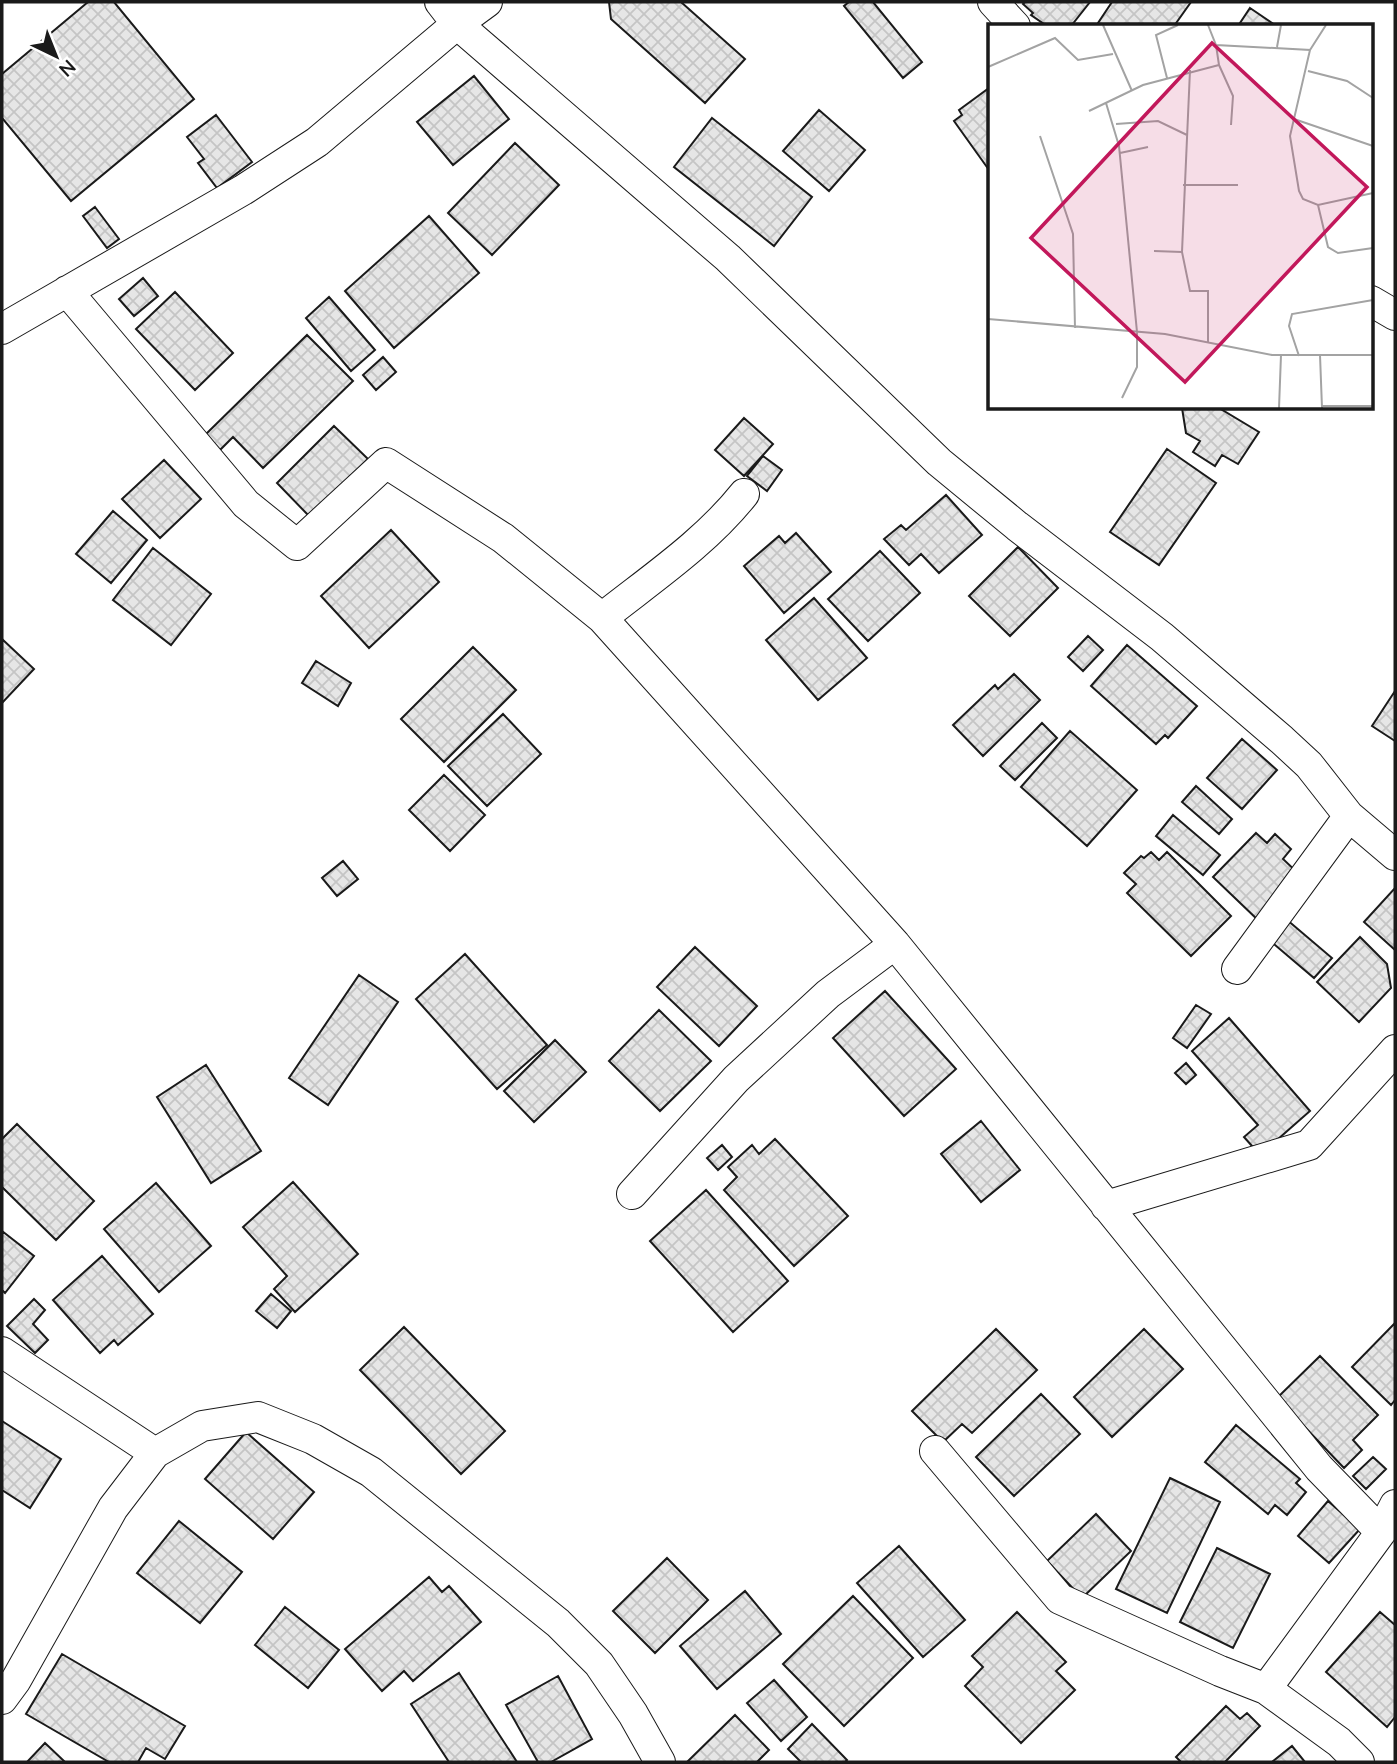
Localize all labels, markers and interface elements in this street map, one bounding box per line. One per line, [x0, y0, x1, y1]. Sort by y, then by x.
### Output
north arrow [21, 21, 91, 91]
inset map [988, 24, 1372, 410]
text: N [53, 53, 81, 82]

